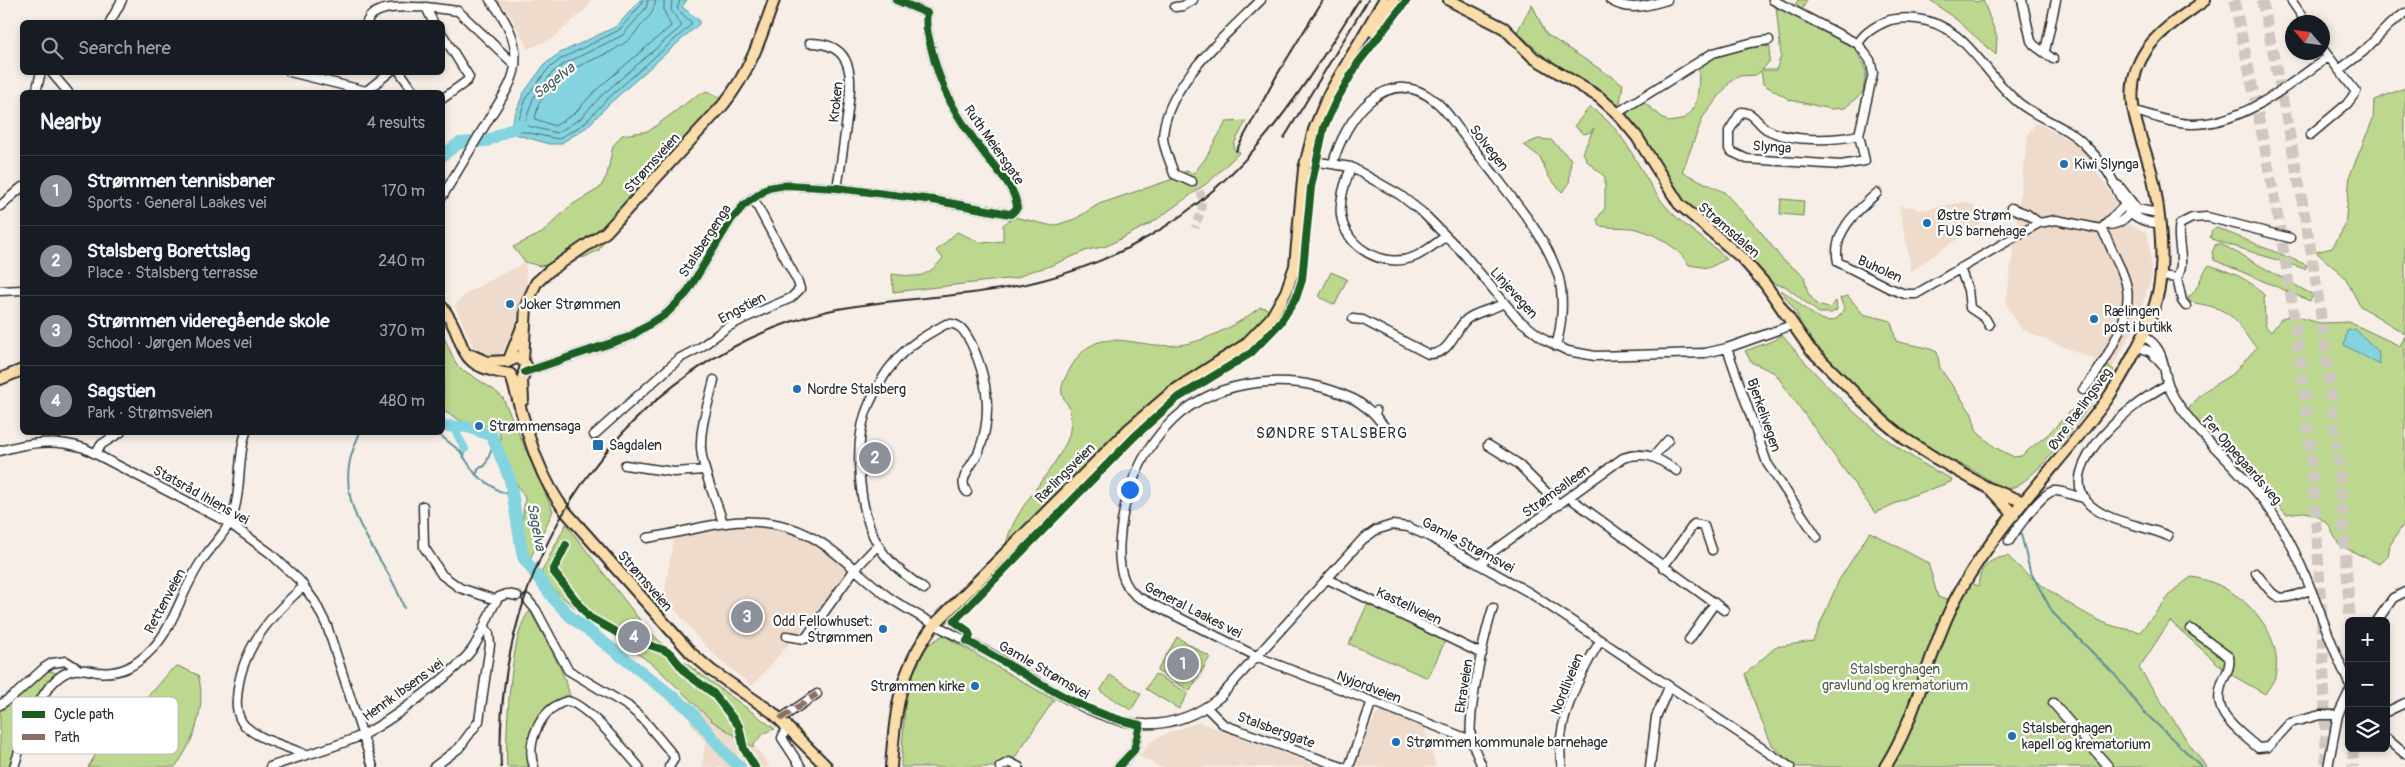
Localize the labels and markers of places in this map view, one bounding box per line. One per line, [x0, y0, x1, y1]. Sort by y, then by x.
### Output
place label: Kiwi Slynga [2074, 156, 2139, 173]
marker: Kiwi Slynga [2058, 158, 2070, 170]
place label: Østre Strøm FUS barnehage [1937, 207, 2026, 240]
marker: Østre Strøm FUS barnehage [1921, 217, 1933, 229]
place label: Joker Strømmen [520, 296, 621, 313]
marker: Joker Strømmen [504, 298, 516, 310]
place label: Rælingen post i butikk [2104, 303, 2172, 336]
marker: Rælingen post i butikk [2088, 313, 2100, 325]
place label: Nordre Stalsberg [807, 381, 906, 398]
marker: Nordre Stalsberg [791, 383, 803, 395]
place label: Strømmensaga [489, 418, 581, 435]
marker: Strømmensaga [473, 420, 485, 432]
place label: Sagdalen [609, 437, 662, 454]
marker: Sagdalen [591, 438, 605, 452]
pin: 2 [859, 439, 891, 477]
pin: 3 [731, 598, 763, 636]
place label: Odd Fellowhuset: Strømmen [773, 613, 873, 646]
pin: 4 [618, 618, 650, 656]
marker: Odd Fellowhuset: Strømmen [877, 623, 889, 635]
pin: 1 [1167, 645, 1199, 683]
place label: Strømmen kirke [870, 678, 965, 695]
marker: Strømmen kirke [969, 680, 981, 692]
place label: Stalsberghagen kapell og krematorium [2022, 720, 2151, 753]
marker: Stalsberghagen kapell og krematorium [2006, 730, 2018, 742]
place label: Strømmen kommunale barnehage [1406, 734, 1608, 751]
marker: Strømmen kommunale barnehage [1390, 736, 1402, 748]

